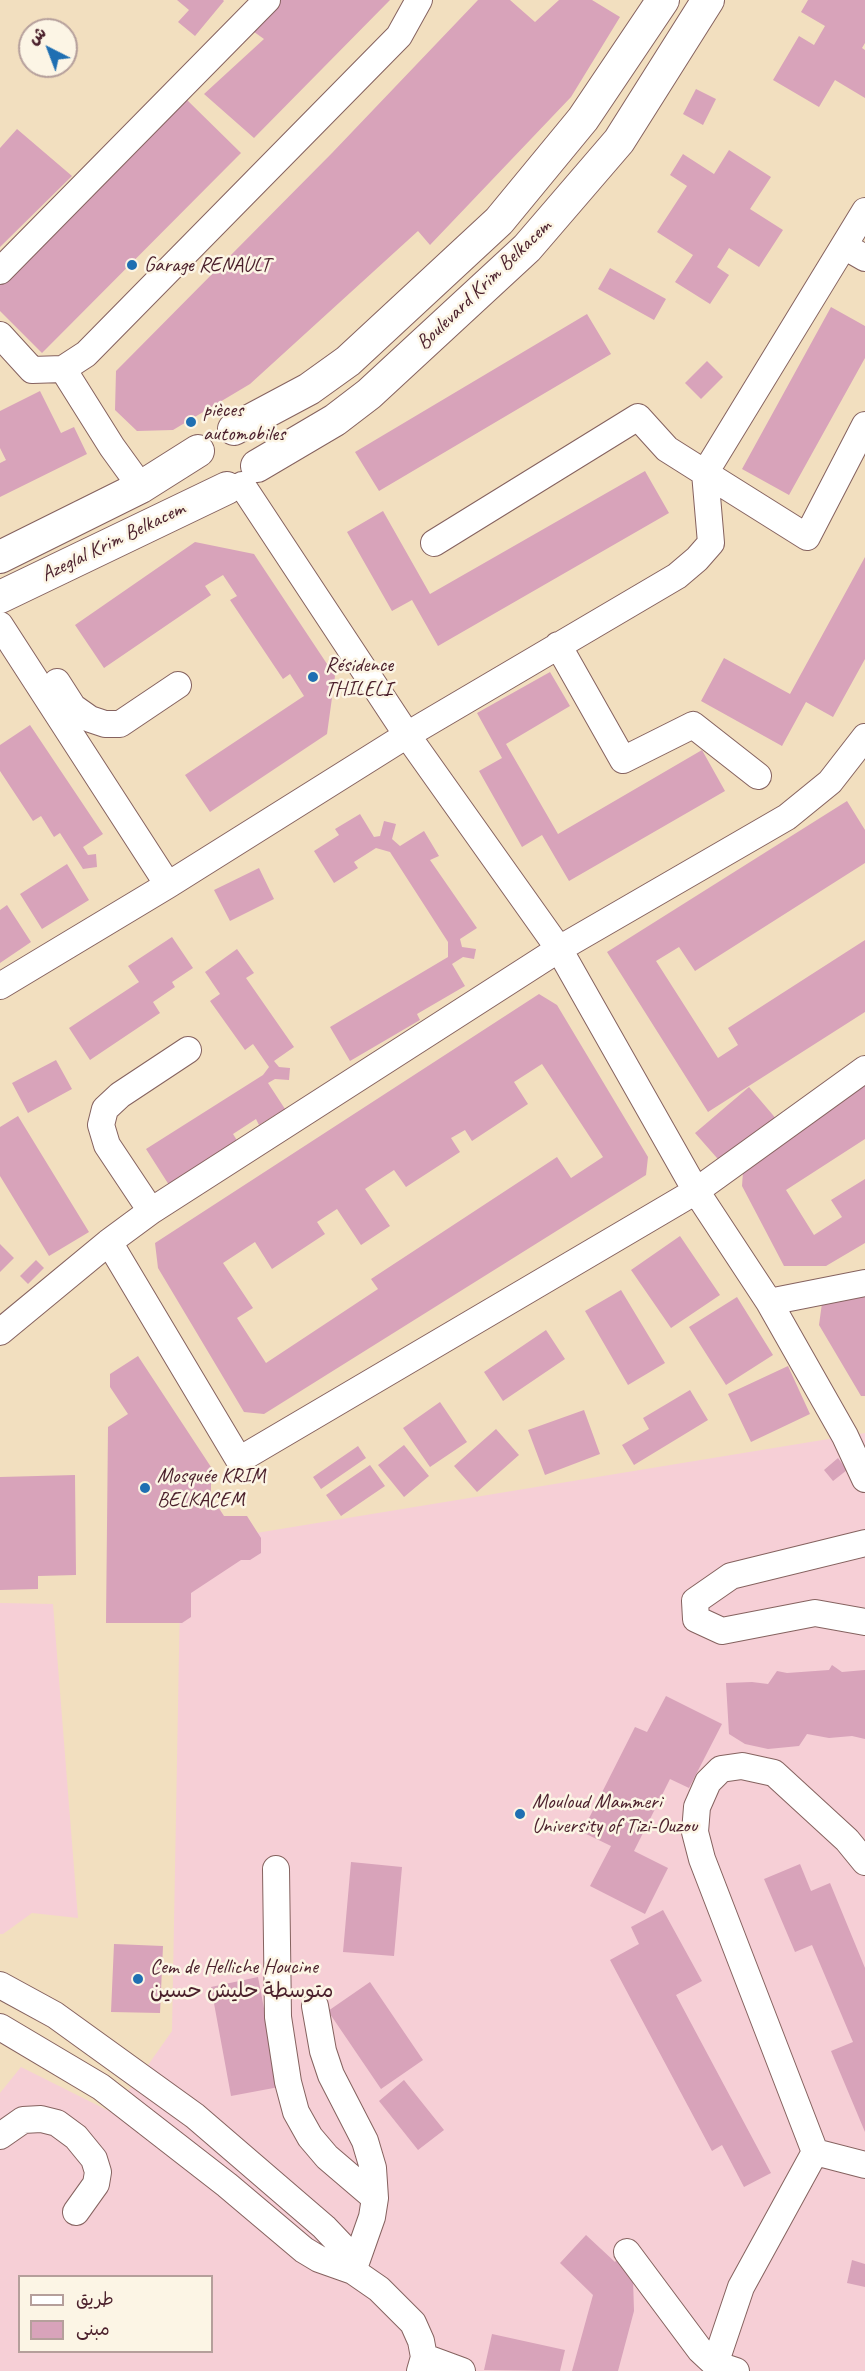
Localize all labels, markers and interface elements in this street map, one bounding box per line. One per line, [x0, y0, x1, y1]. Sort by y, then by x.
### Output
north arrow [18, 18, 78, 78]
text: ش [24, 23, 51, 49]
street label: Boulevard Krim Belkacem [411, 214, 557, 356]
place label: Garage RENAULT [144, 252, 270, 278]
marker: Garage RENAULT [125, 258, 139, 272]
place label: pièces automobiles [203, 397, 285, 447]
marker: pièces automobiles [184, 415, 198, 429]
street label: Azeglal Krim Belkacem [37, 496, 189, 588]
place label: Résidence THILELI [325, 652, 393, 702]
marker: Résidence THILELI [306, 670, 320, 684]
place label: Mosquée KRIM BELKACEM [157, 1463, 266, 1513]
marker: Mosquée KRIM BELKACEM [138, 1481, 152, 1495]
place label: Mouloud Mammeri University of Tizi-Ouzou [532, 1789, 697, 1839]
marker: Mouloud Mammeri University of Tizi-Ouzou [513, 1807, 527, 1821]
place label: Cem de Helliche Houcine متوسطة حليش حسين [150, 1954, 333, 2004]
marker: Cem de Helliche Houcine متوسطة حليش حسين [131, 1972, 145, 1986]
legend [18, 2275, 213, 2353]
text: طريق [76, 2288, 114, 2310]
text: مبنى [76, 2318, 110, 2340]

